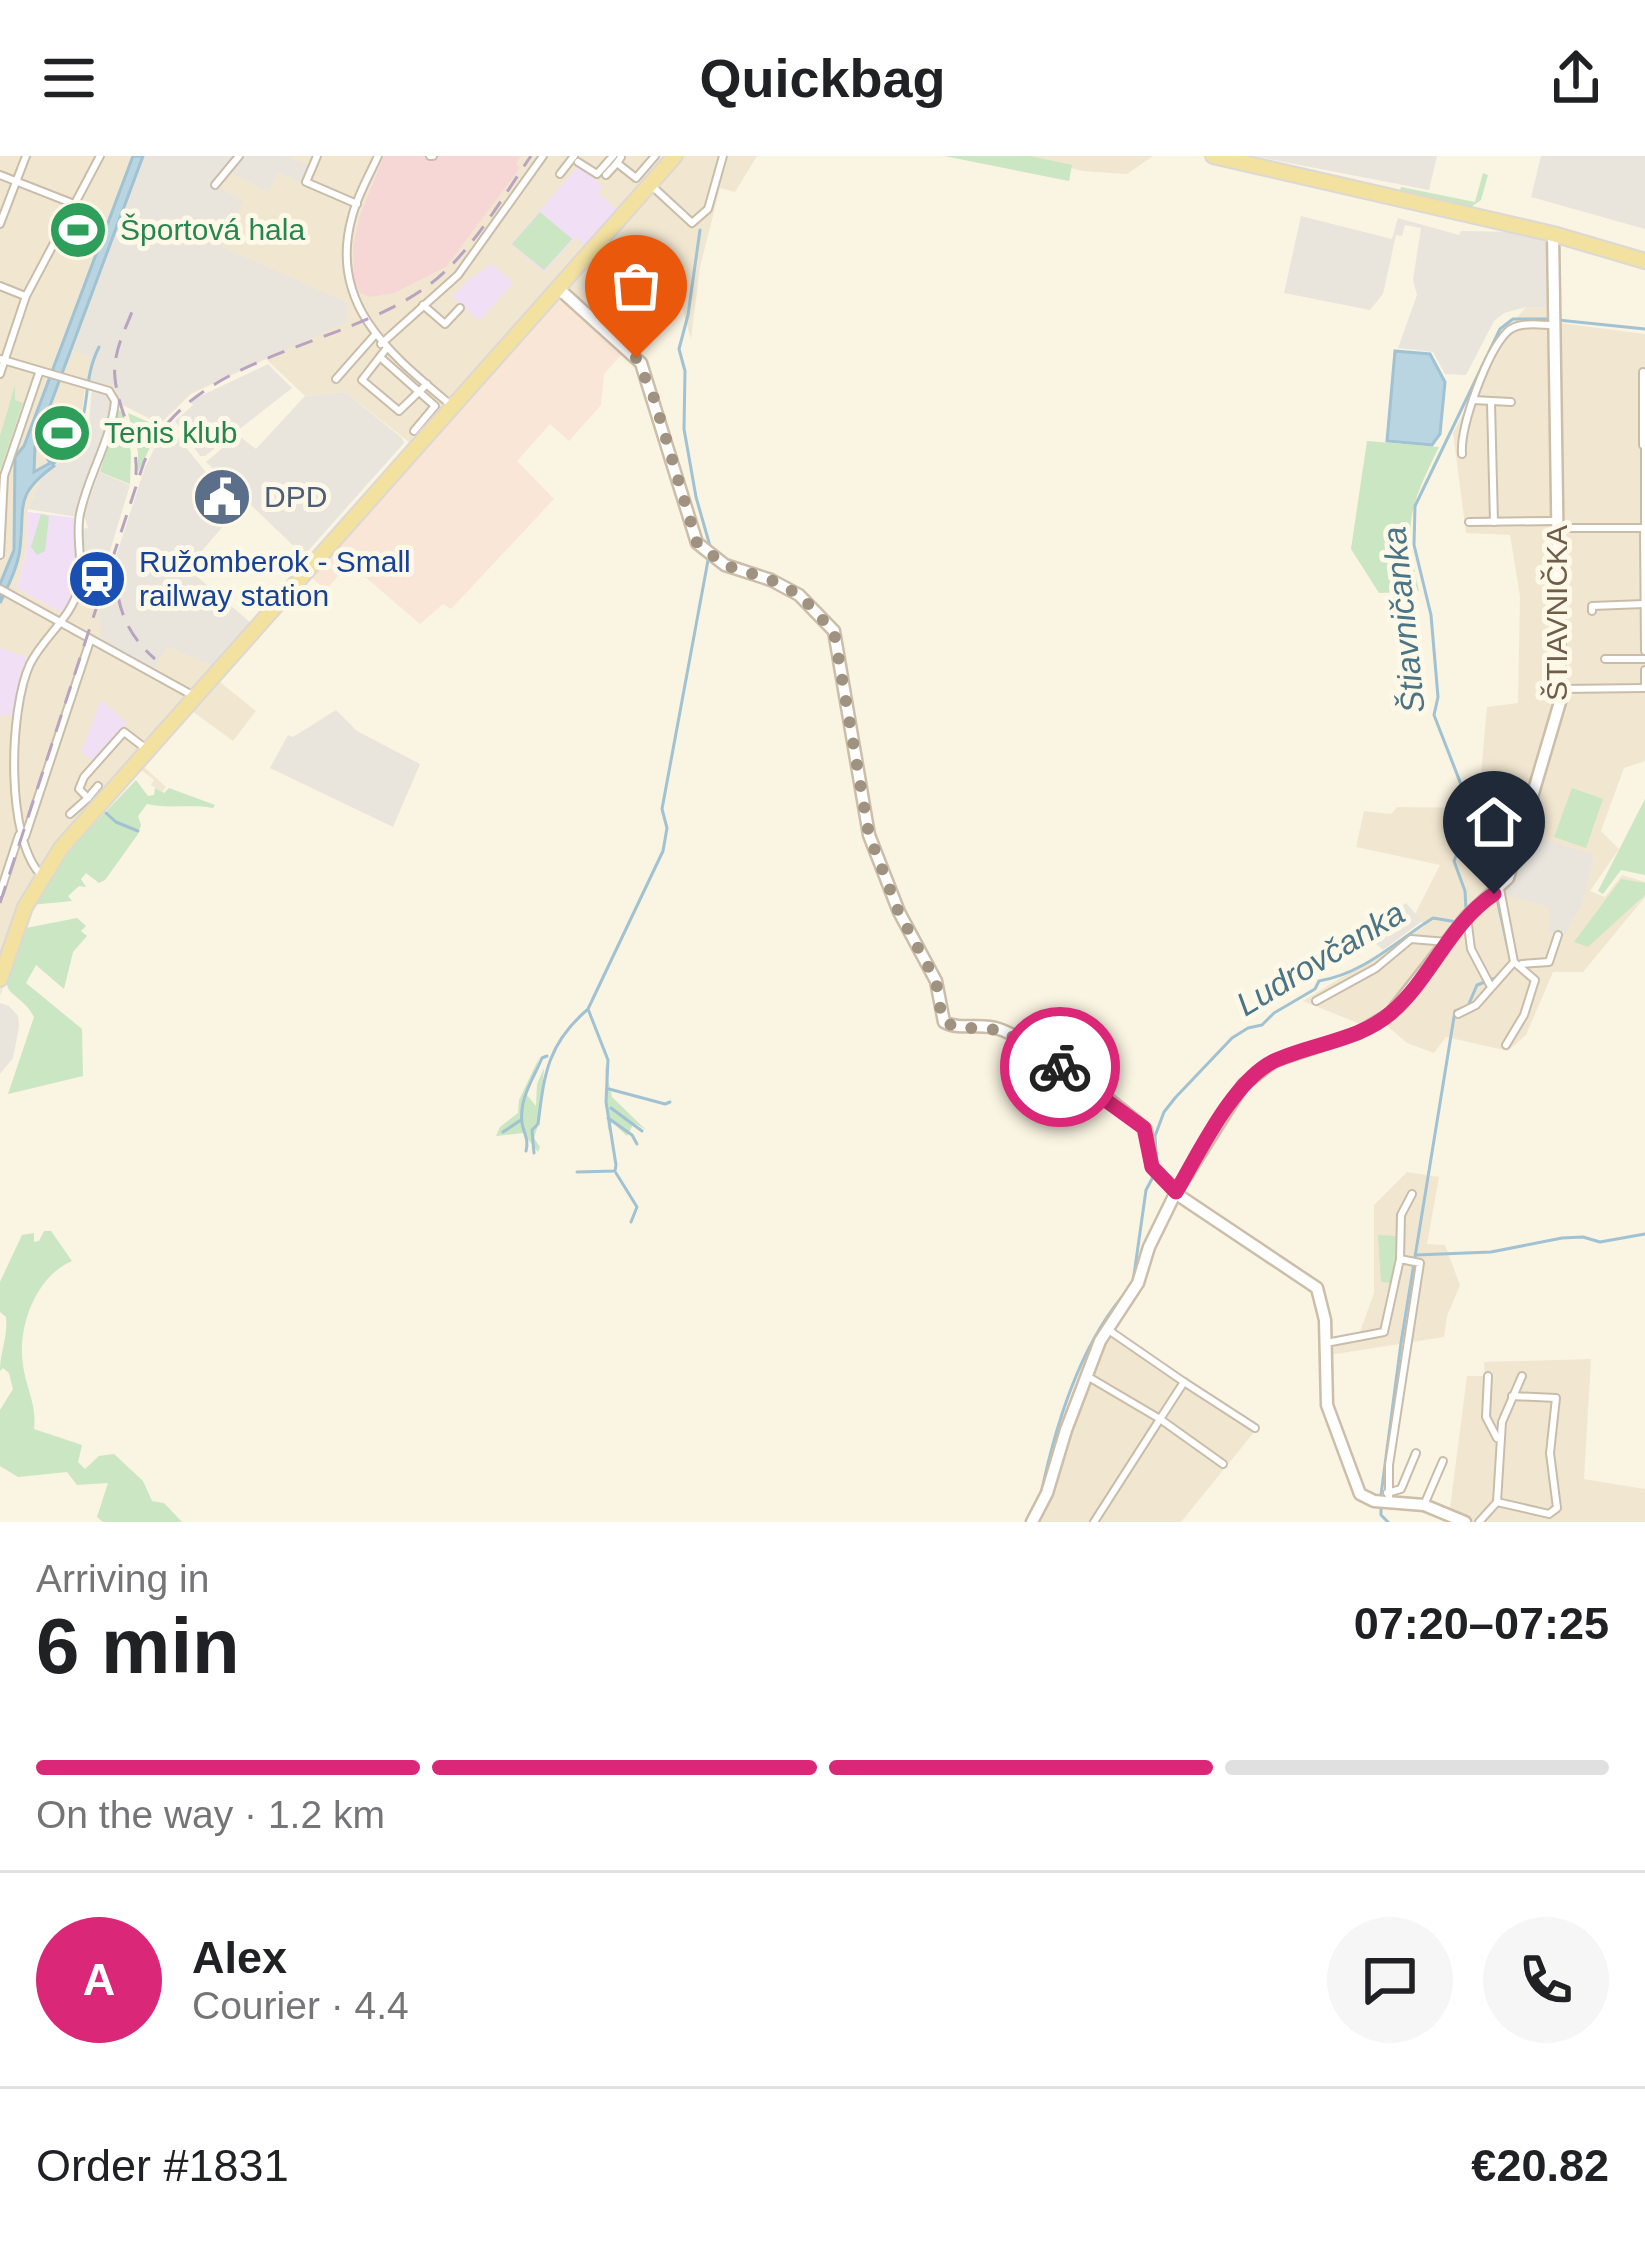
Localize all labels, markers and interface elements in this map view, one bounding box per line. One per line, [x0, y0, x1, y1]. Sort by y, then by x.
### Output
icon: menu [36, 45, 102, 111]
icon: share [1543, 45, 1609, 111]
text: Quickbag [699, 48, 946, 108]
sports icon: Športová hala [47, 199, 109, 261]
place label: Športová hala [120, 213, 305, 246]
pin [585, 235, 687, 358]
icon: bag [603, 253, 669, 319]
sports icon: Tenis klub [31, 402, 93, 464]
place label: Tenis klub [104, 416, 237, 449]
public building icon: DPD [191, 466, 253, 528]
place label: DPD [264, 480, 327, 513]
water label: Štiavničanka [1375, 525, 1432, 715]
street label: ŠTIAVNIČKA [1540, 525, 1573, 701]
place label: Ružomberok - Small railway station [139, 545, 411, 612]
station icon: Ružomberok - Small railway station [66, 548, 128, 610]
pin [1443, 771, 1545, 894]
icon: home [1461, 789, 1527, 855]
water label: Ludrovčanka [1230, 894, 1411, 1023]
courier [1000, 1007, 1120, 1127]
icon: bike [1027, 1034, 1093, 1100]
text: Arriving in [36, 1557, 209, 1600]
text: 07:20–07:25 [1354, 1598, 1609, 1649]
text: 6 min [36, 1602, 240, 1690]
text: On the way · 1.2 km [36, 1793, 385, 1836]
button: chat [1327, 1917, 1453, 2043]
button: phone [1483, 1917, 1609, 2043]
text: Alex [192, 1932, 287, 1983]
text: A [83, 1954, 115, 2005]
text: Courier · 4.4 [192, 1984, 409, 2027]
text: Order #1831 [36, 2140, 289, 2191]
text: €20.82 [1471, 2140, 1609, 2191]

